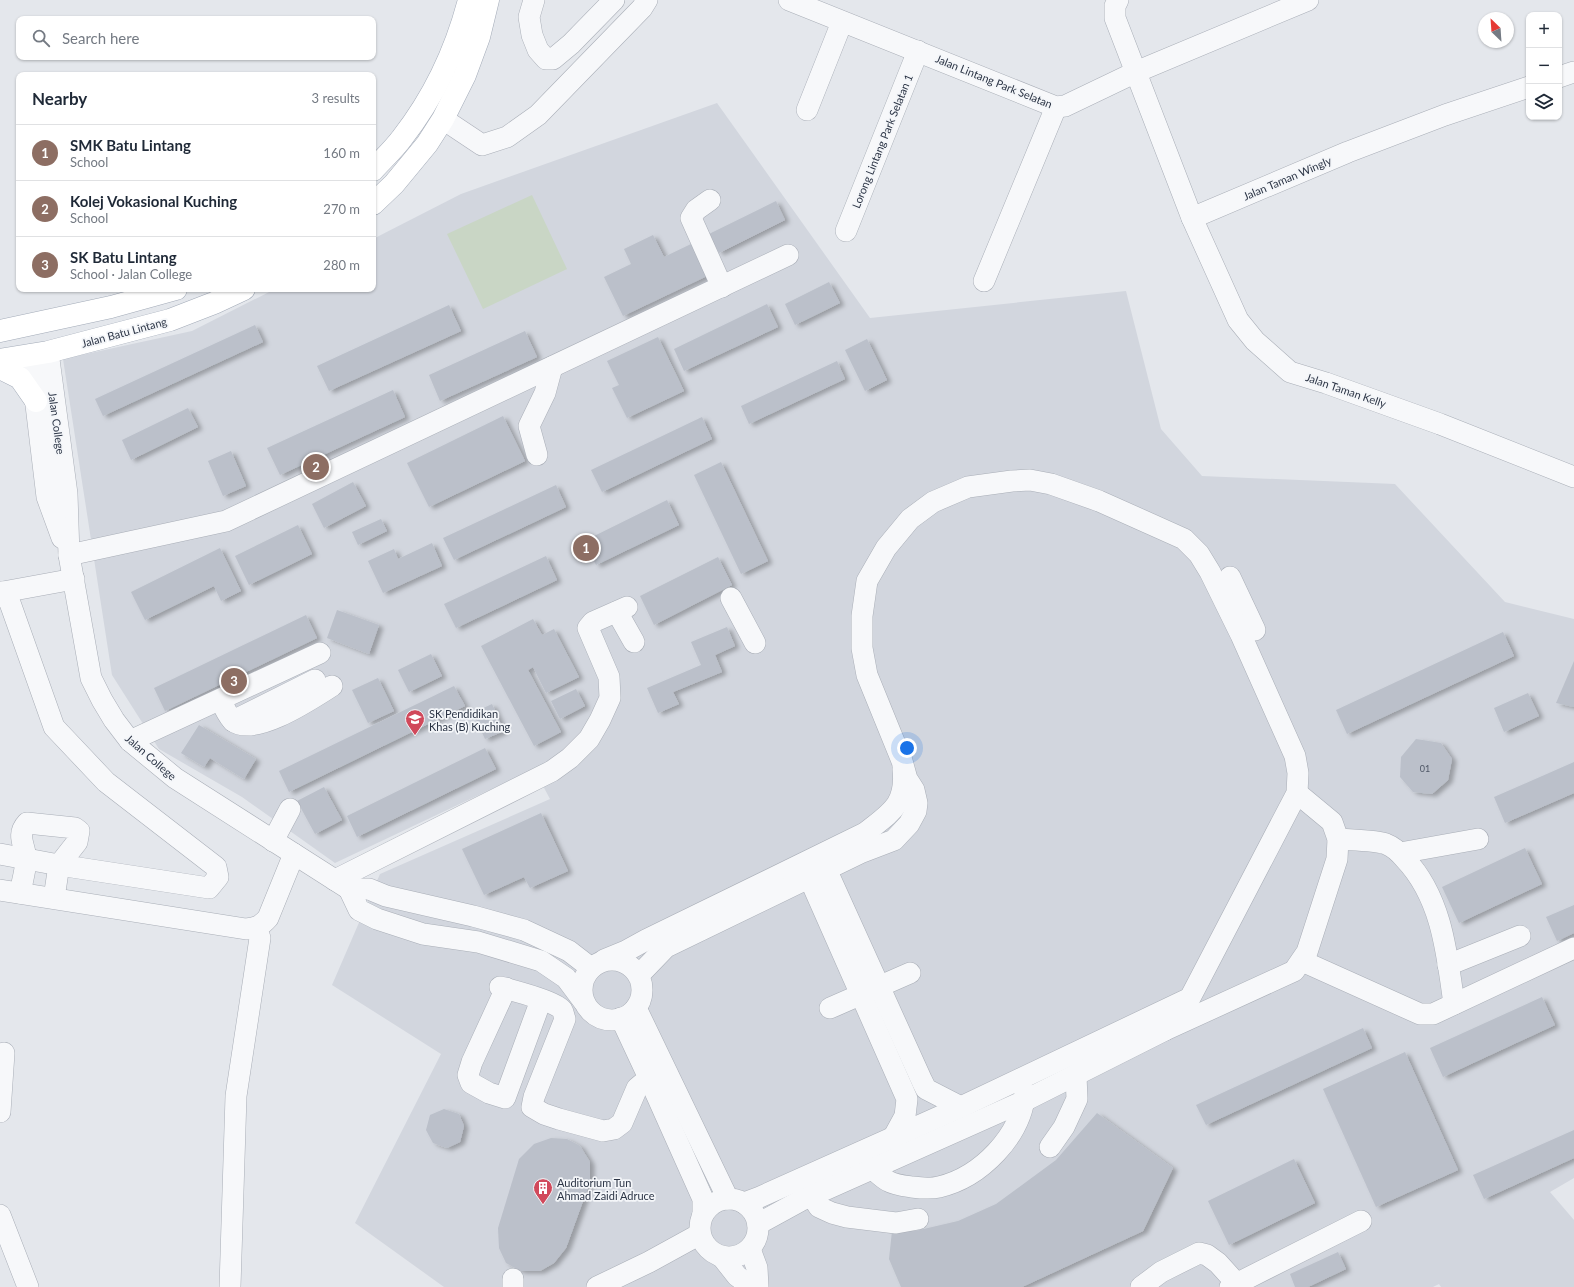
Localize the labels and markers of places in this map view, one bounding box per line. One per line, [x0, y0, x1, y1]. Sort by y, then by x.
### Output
pin: 2 [303, 452, 329, 482]
pin: 1 [573, 533, 599, 563]
pin: 3 [221, 666, 247, 696]
place label: SK Pendidikan Khas (B) Kuching [429, 707, 511, 733]
school or university icon: SK Pendidikan Khas (B) Kuching [404, 708, 426, 736]
place label: Auditorium Tun Ahmad Zaidi Adruce [557, 1176, 655, 1202]
building icon: Auditorium Tun Ahmad Zaidi Adruce [532, 1177, 554, 1205]

